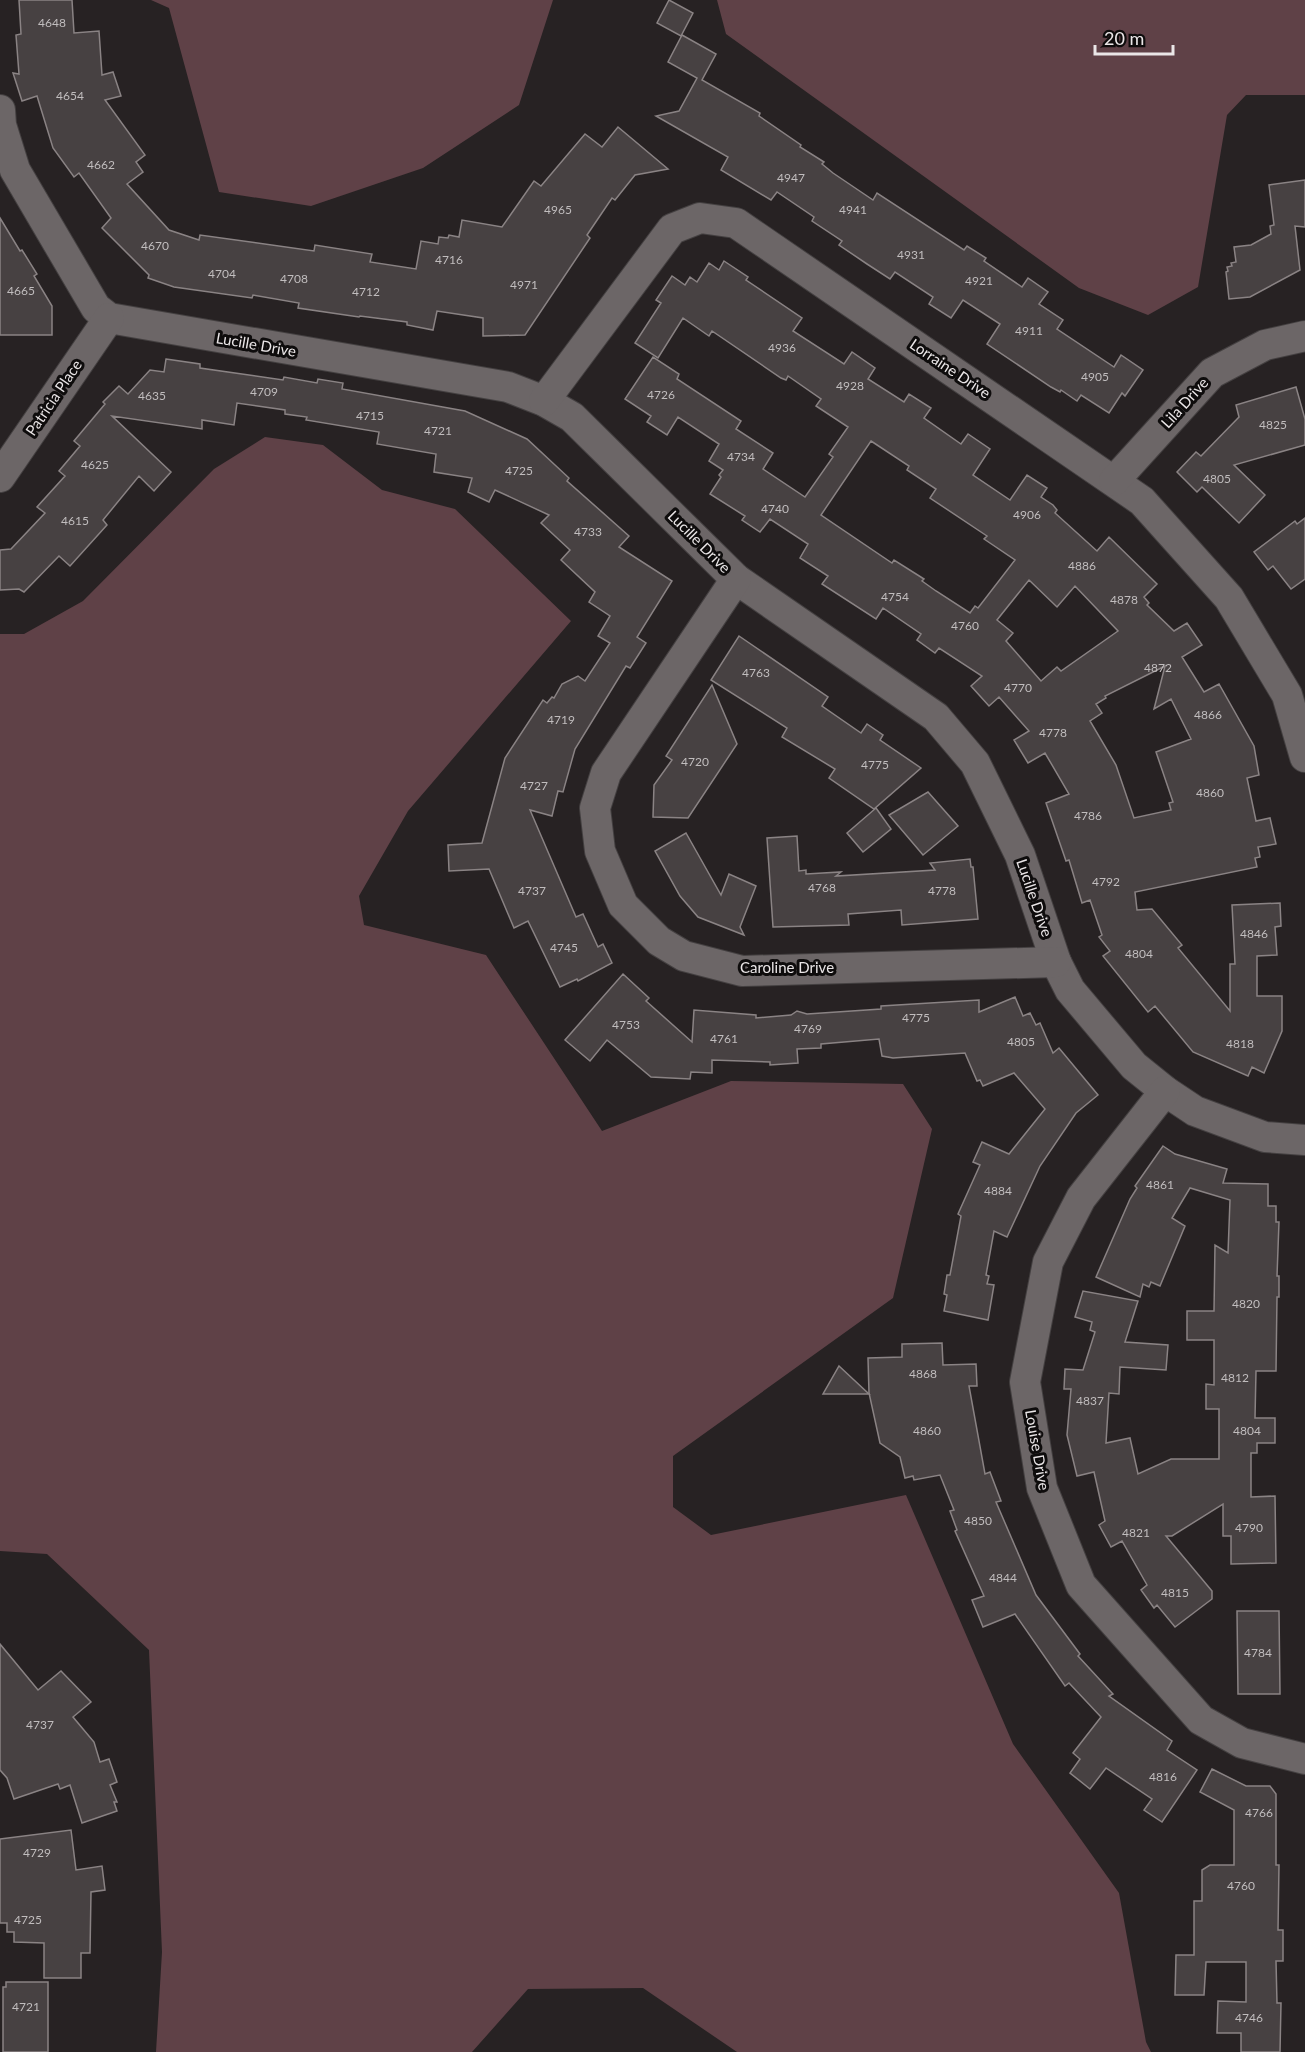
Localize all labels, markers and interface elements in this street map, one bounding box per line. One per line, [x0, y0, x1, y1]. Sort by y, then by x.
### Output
house number: 4648 [38, 15, 66, 30]
scale bar [1095, 18, 1173, 56]
text: 20 m [1104, 27, 1144, 49]
house number: 4654 [56, 88, 84, 103]
house number: 4662 [87, 157, 115, 172]
house number: 4947 [777, 170, 805, 185]
house number: 4965 [544, 202, 572, 217]
house number: 4941 [839, 202, 867, 217]
house number: 4670 [141, 238, 169, 253]
house number: 4931 [897, 247, 925, 262]
house number: 4716 [435, 252, 463, 267]
house number: 4704 [208, 266, 236, 281]
house number: 4708 [280, 271, 308, 286]
house number: 4921 [965, 273, 993, 288]
house number: 4971 [510, 277, 538, 292]
house number: 4665 [7, 283, 35, 298]
house number: 4712 [352, 284, 380, 299]
house number: 4911 [1015, 323, 1043, 338]
street label: Lucille Drive [215, 328, 298, 360]
street label: Lorraine Drive [907, 335, 994, 402]
house number: 4936 [768, 340, 796, 355]
street label: Patricia Place [21, 356, 85, 439]
house number: 4905 [1081, 369, 1109, 384]
street label: Lila Drive [1157, 373, 1212, 431]
house number: 4928 [836, 378, 864, 393]
house number: 4709 [250, 384, 278, 399]
house number: 4726 [647, 387, 675, 402]
house number: 4635 [138, 388, 166, 403]
house number: 4715 [356, 408, 384, 423]
house number: 4825 [1259, 417, 1287, 432]
house number: 4721 [424, 423, 452, 438]
house number: 4734 [727, 449, 755, 464]
house number: 4625 [81, 457, 109, 472]
house number: 4725 [505, 463, 533, 478]
house number: 4805 [1203, 471, 1231, 486]
house number: 4740 [761, 501, 789, 516]
street label: Lucille Drive [665, 506, 735, 576]
house number: 4906 [1013, 507, 1041, 522]
house number: 4615 [61, 513, 89, 528]
house number: 4733 [574, 524, 602, 539]
house number: 4886 [1068, 558, 1096, 573]
house number: 4754 [881, 589, 909, 604]
house number: 4878 [1110, 592, 1138, 607]
house number: 4760 [951, 618, 979, 633]
house number: 4872 [1144, 660, 1172, 675]
house number: 4763 [742, 665, 770, 680]
house number: 4770 [1004, 680, 1032, 695]
house number: 4866 [1194, 707, 1222, 722]
house number: 4719 [547, 712, 575, 727]
house number: 4778 [1039, 725, 1067, 740]
house number: 4720 [681, 754, 709, 769]
house number: 4775 [861, 757, 889, 772]
house number: 4727 [520, 778, 548, 793]
house number: 4860 [1196, 785, 1224, 800]
house number: 4786 [1074, 808, 1102, 823]
street label: Lucille Drive [1013, 856, 1057, 939]
house number: 4792 [1092, 874, 1120, 889]
house number: 4768 [808, 880, 836, 895]
house number: 4737 [518, 883, 546, 898]
house number: 4778 [928, 883, 956, 898]
house number: 4846 [1240, 926, 1268, 941]
house number: 4745 [550, 940, 578, 955]
house number: 4804 [1125, 946, 1153, 961]
street label: Caroline Drive [740, 958, 834, 976]
house number: 4775 [902, 1010, 930, 1025]
house number: 4753 [612, 1017, 640, 1032]
house number: 4769 [794, 1021, 822, 1036]
house number: 4761 [710, 1031, 738, 1046]
house number: 4805 [1007, 1034, 1035, 1049]
house number: 4818 [1226, 1036, 1254, 1051]
house number: 4861 [1146, 1177, 1174, 1192]
house number: 4884 [984, 1183, 1012, 1198]
house number: 4820 [1232, 1296, 1260, 1311]
house number: 4868 [909, 1366, 937, 1381]
house number: 4812 [1221, 1370, 1249, 1385]
house number: 4837 [1076, 1393, 1104, 1408]
street label: Louise Drive [1022, 1408, 1054, 1492]
house number: 4860 [913, 1423, 941, 1438]
house number: 4804 [1233, 1423, 1261, 1438]
house number: 4850 [964, 1513, 992, 1528]
house number: 4790 [1235, 1520, 1263, 1535]
house number: 4821 [1122, 1525, 1150, 1540]
house number: 4844 [989, 1570, 1017, 1585]
house number: 4815 [1161, 1585, 1189, 1600]
house number: 4784 [1244, 1645, 1272, 1660]
house number: 4737 [26, 1717, 54, 1732]
house number: 4816 [1149, 1769, 1177, 1784]
house number: 4766 [1245, 1805, 1273, 1820]
house number: 4729 [23, 1845, 51, 1860]
house number: 4760 [1227, 1878, 1255, 1893]
house number: 4725 [14, 1912, 42, 1927]
house number: 4721 [12, 1999, 40, 2014]
house number: 4746 [1235, 2010, 1263, 2025]

